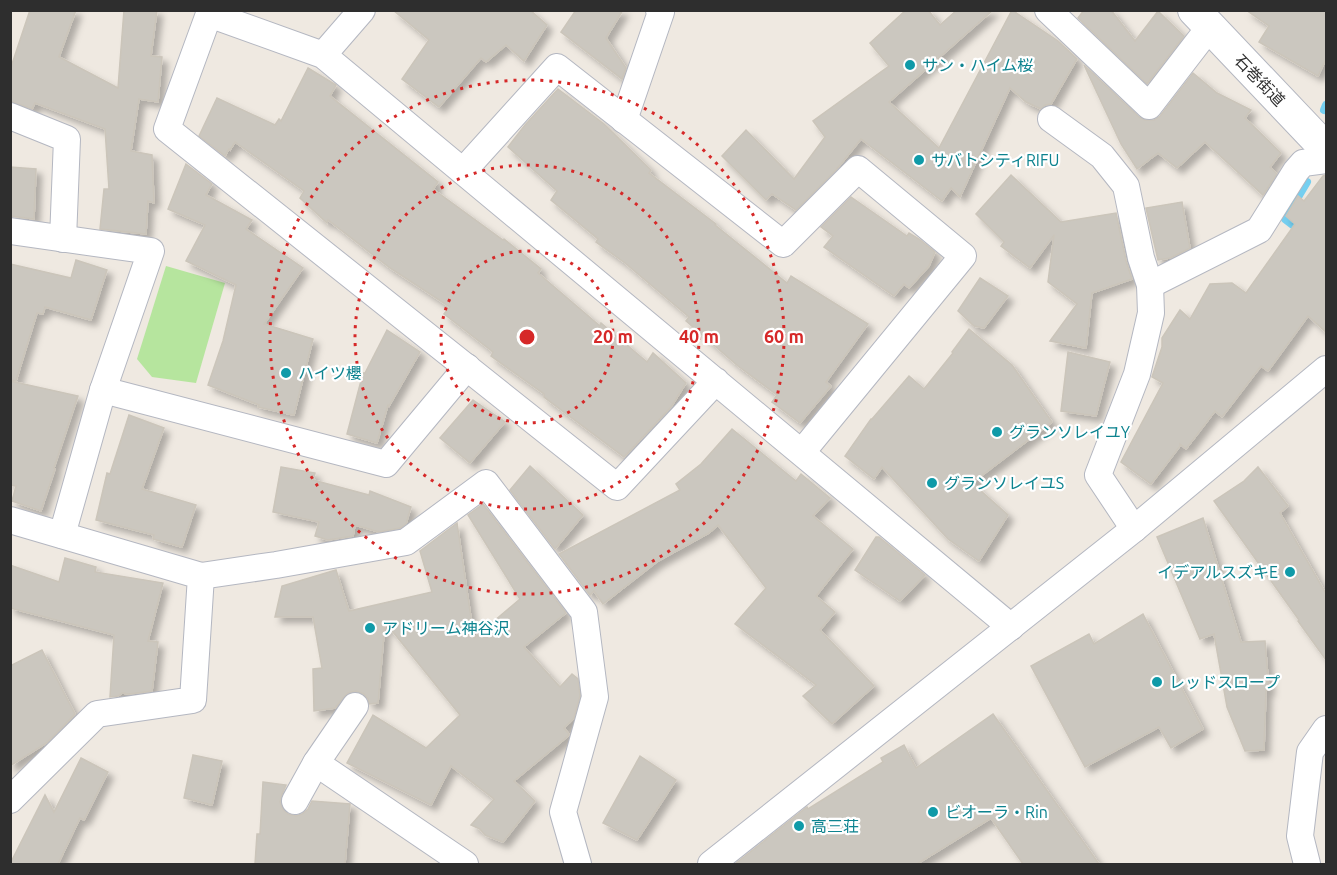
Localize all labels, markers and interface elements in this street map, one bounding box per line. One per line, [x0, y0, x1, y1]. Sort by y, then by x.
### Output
street label: 石巻街道 [1231, 51, 1289, 109]
place label: サン・ハイム桜 [922, 56, 1033, 74]
marker: サン・ハイム桜 [903, 58, 917, 72]
place label: サバトシティRIFU [931, 151, 1059, 169]
marker: サバトシティRIFU [912, 153, 926, 167]
text: 20 m [593, 326, 633, 346]
text: 40 m [679, 326, 719, 346]
text: 60 m [764, 326, 804, 346]
centre of rings [517, 327, 537, 347]
place label: ハイツ櫻 [298, 364, 362, 382]
marker: ハイツ櫻 [279, 366, 293, 380]
place label: グランソレイユY [1009, 423, 1131, 441]
marker: グランソレイユY [990, 425, 1004, 439]
place label: グランソレイユS [944, 474, 1064, 492]
marker: グランソレイユS [925, 476, 939, 490]
place label: イデアルスズキE [1157, 563, 1278, 581]
marker: イデアルスズキE [1283, 565, 1297, 579]
place label: アドリーム神谷沢 [382, 619, 510, 637]
marker: アドリーム神谷沢 [363, 621, 377, 635]
place label: レッドスロープ [1169, 673, 1280, 691]
marker: レッドスロープ [1150, 675, 1164, 689]
place label: ビオーラ・Rin [945, 803, 1048, 821]
marker: ビオーラ・Rin [926, 805, 940, 819]
place label: 高三荘 [811, 817, 859, 835]
marker: 高三荘 [792, 819, 806, 833]

